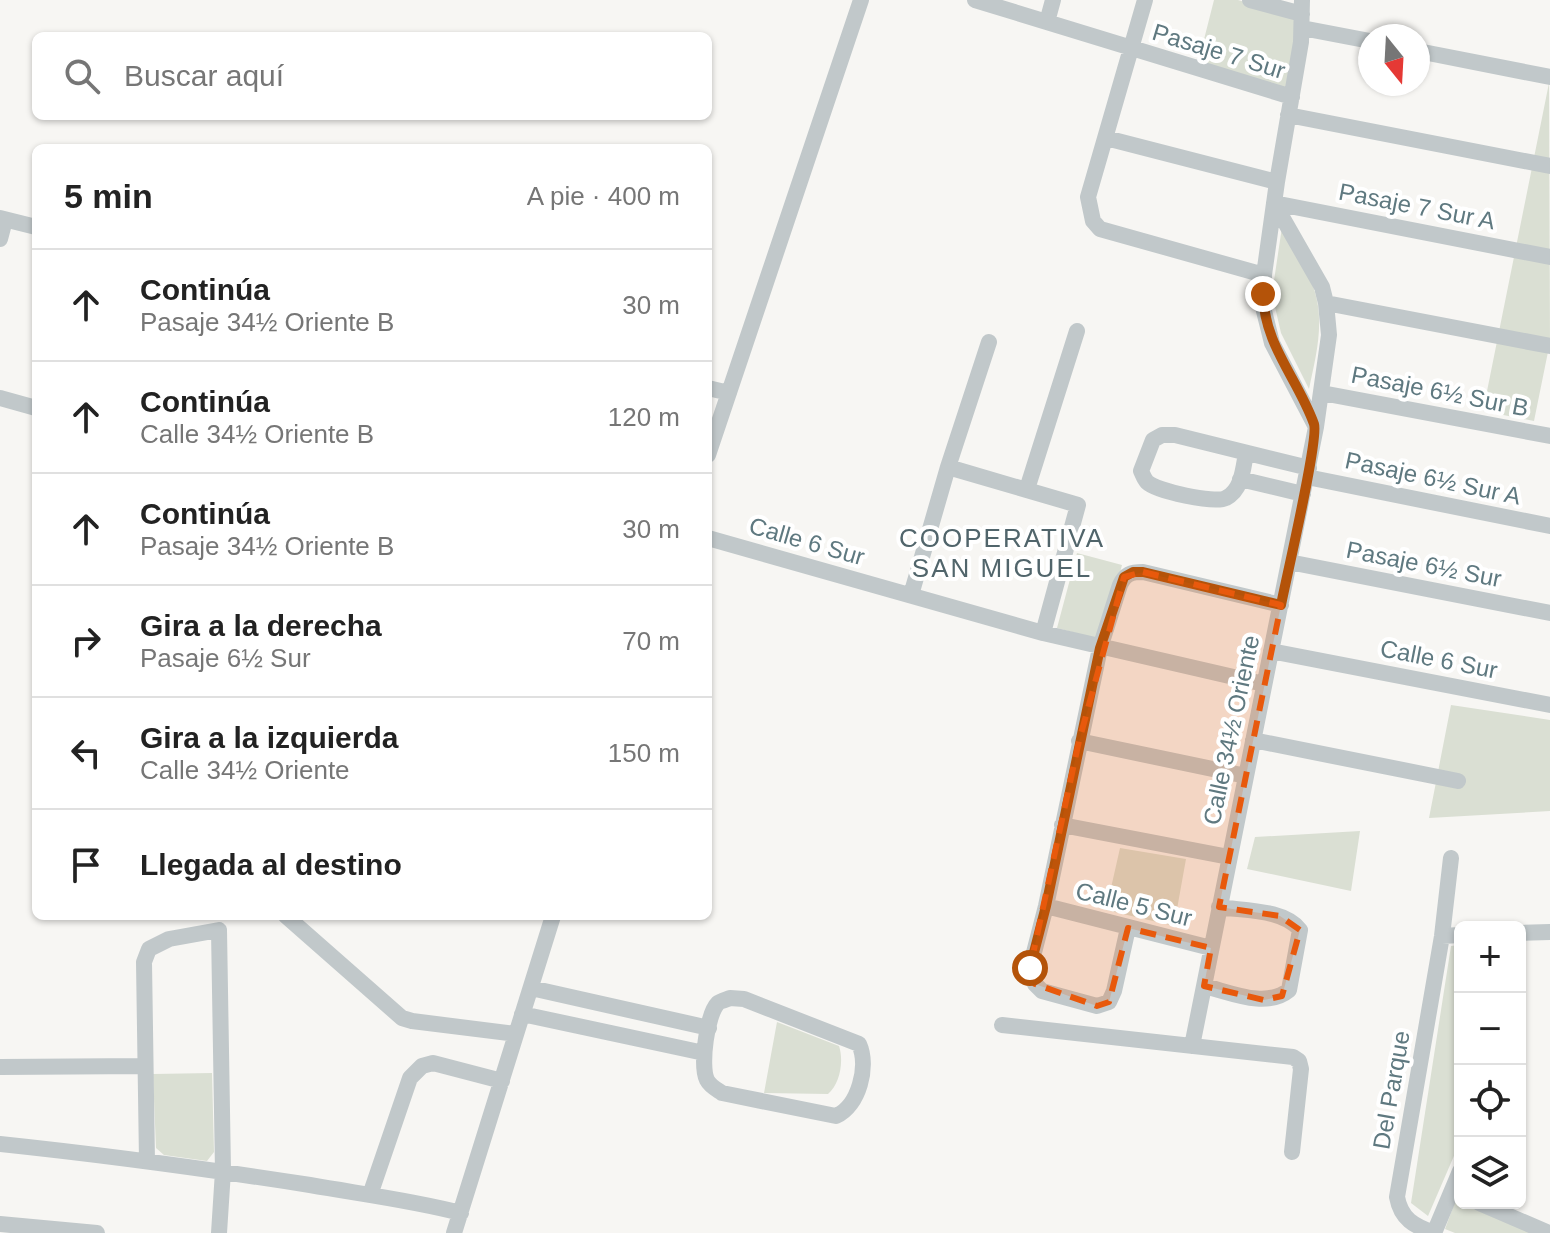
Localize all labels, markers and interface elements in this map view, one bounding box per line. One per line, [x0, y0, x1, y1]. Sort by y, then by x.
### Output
street label: Pasaje 7 Sur [1149, 18, 1289, 84]
north arrow [1358, 24, 1430, 96]
search box [32, 32, 712, 120]
icon: search [60, 54, 104, 98]
text: Buscar aquí [124, 59, 284, 92]
text: 5 min [64, 177, 153, 215]
street label: Pasaje 7 Sur A [1336, 178, 1498, 234]
text: A pie · 400 m [527, 181, 680, 211]
text: Continúa [140, 273, 270, 306]
route end [1245, 276, 1281, 312]
icon: ahead [64, 283, 108, 327]
text: 30 m [622, 290, 680, 320]
text: Pasaje 34½ Oriente B [140, 307, 394, 337]
street label: Pasaje 6½ Sur B [1349, 361, 1531, 421]
text: Continúa [140, 385, 270, 418]
icon: ahead [64, 395, 108, 439]
text: 120 m [608, 402, 680, 432]
text: Calle 34½ Oriente B [140, 419, 374, 449]
street label: Pasaje 6½ Sur A [1343, 446, 1523, 510]
text: Continúa [140, 497, 270, 530]
icon: ahead [64, 507, 108, 551]
street label: Calle 6 Sur [746, 512, 868, 570]
text: 30 m [622, 514, 680, 544]
district label: COOPERATIVA SAN MIGUEL [899, 523, 1105, 583]
text: Pasaje 34½ Oriente B [140, 531, 394, 561]
street label: Pasaje 6½ Sur [1344, 536, 1504, 592]
text: Gira a la derecha [140, 609, 382, 642]
icon: right [64, 619, 108, 663]
text: 70 m [622, 626, 680, 656]
street label: Calle 34½ Oriente [1198, 633, 1264, 827]
street label: Calle 6 Sur [1378, 634, 1500, 684]
text: Pasaje 6½ Sur [140, 643, 311, 673]
text: Gira a la izquierda [140, 721, 398, 754]
icon: left [64, 731, 108, 775]
text: 150 m [608, 738, 680, 768]
text: Calle 34½ Oriente [140, 755, 350, 785]
icon: arrive [64, 843, 108, 887]
text: Llegada al destino [140, 848, 402, 881]
street label: Calle 5 Sur [1073, 877, 1195, 931]
map controls [1454, 921, 1526, 1209]
button: + [1454, 921, 1526, 993]
route start [1012, 950, 1048, 986]
button: − [1454, 993, 1526, 1065]
street label: Del Parque [1367, 1029, 1415, 1151]
button: locate [1454, 1065, 1526, 1137]
button: layers [1454, 1137, 1526, 1209]

